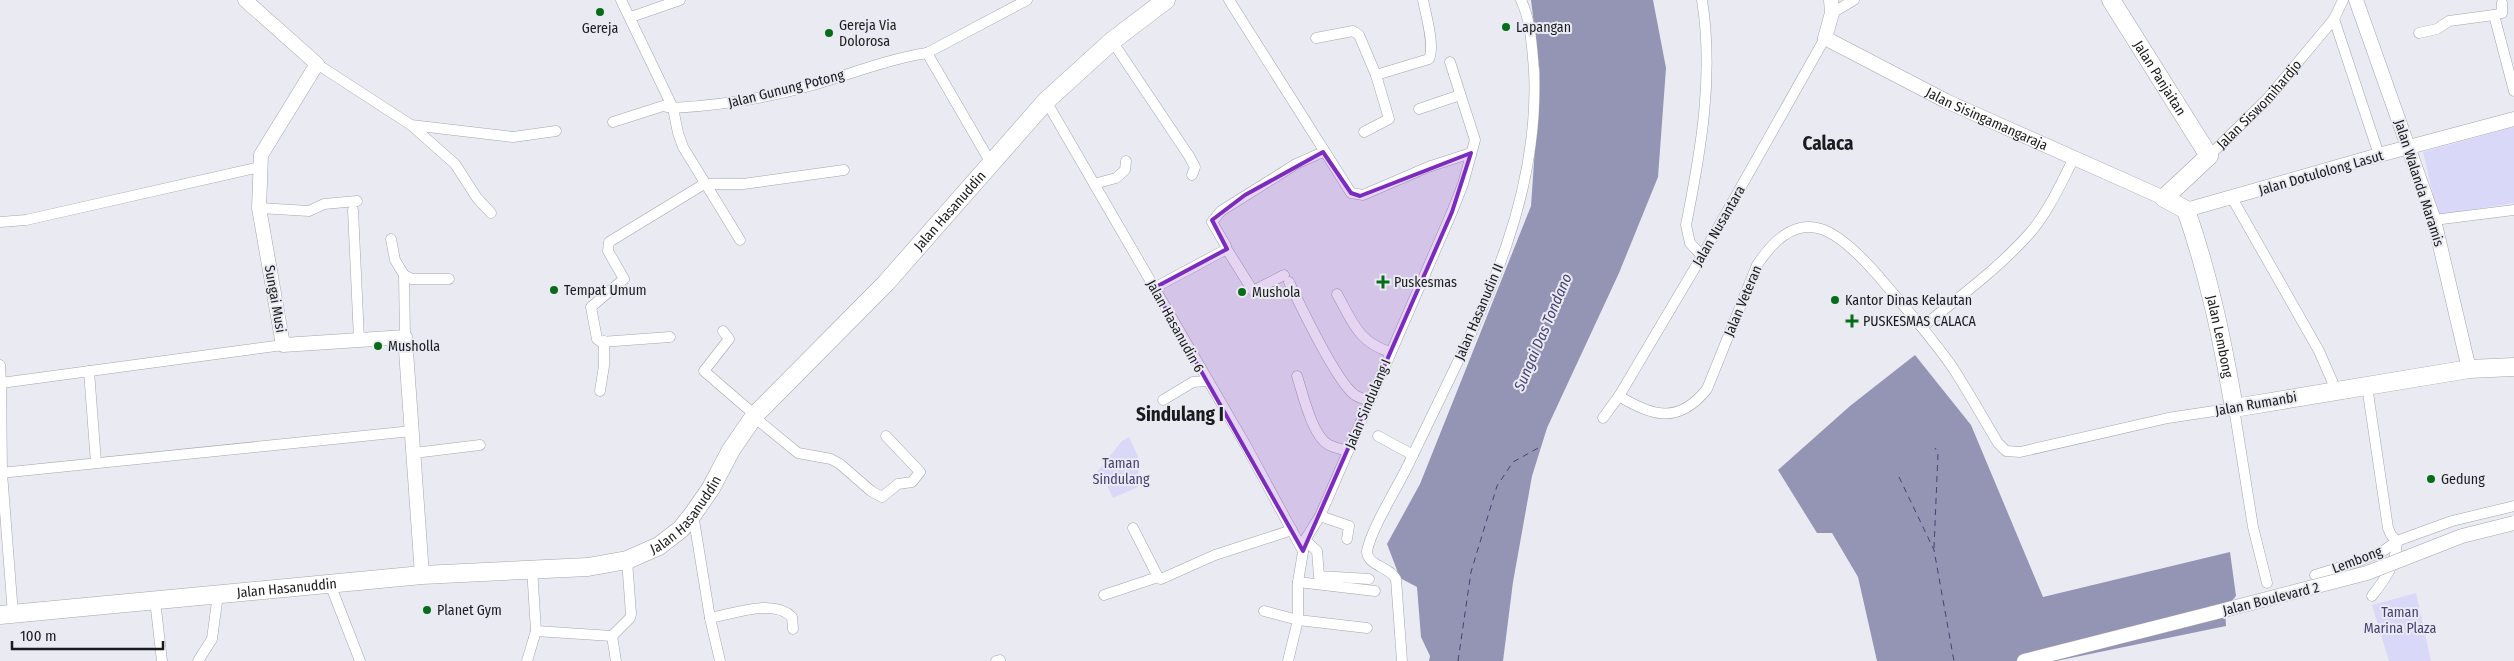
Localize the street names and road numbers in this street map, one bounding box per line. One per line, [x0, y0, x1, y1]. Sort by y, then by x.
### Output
street label: Jalan Panjaitan [2130, 37, 2190, 119]
street label: Jalan Siswomihardjo [2213, 56, 2305, 152]
street label: Jalan Gunung Potong [726, 66, 846, 112]
street label: Jalan Sisingamangaraja [1923, 84, 2051, 154]
street label: Jalan Walanda Maramis [2390, 117, 2448, 249]
street label: Jalan Dotulolong Lasut [2257, 147, 2386, 199]
street label: Jalan Hasanuddin [910, 167, 989, 254]
street label: Jalan Nusantara [1689, 183, 1749, 269]
street label: Jalan Hasanudin II [1451, 261, 1507, 363]
street label: Jalan Veteran [1720, 263, 1766, 339]
street label: Sungai Musi [261, 264, 289, 334]
street label: Jalan Hasanudin 6 [1143, 277, 1207, 375]
street label: Jalan Lembong [2203, 293, 2237, 380]
street label: Jalan Sindulang I [1341, 357, 1395, 451]
street label: Jalan Rumanbi [2214, 388, 2298, 420]
street label: Jalan Hasanuddin [647, 473, 725, 557]
street label: Lembong [2330, 543, 2385, 577]
street label: Jalan Hasanuddin [236, 575, 338, 601]
street label: Jalan Boulevard 2 [2221, 579, 2321, 619]

